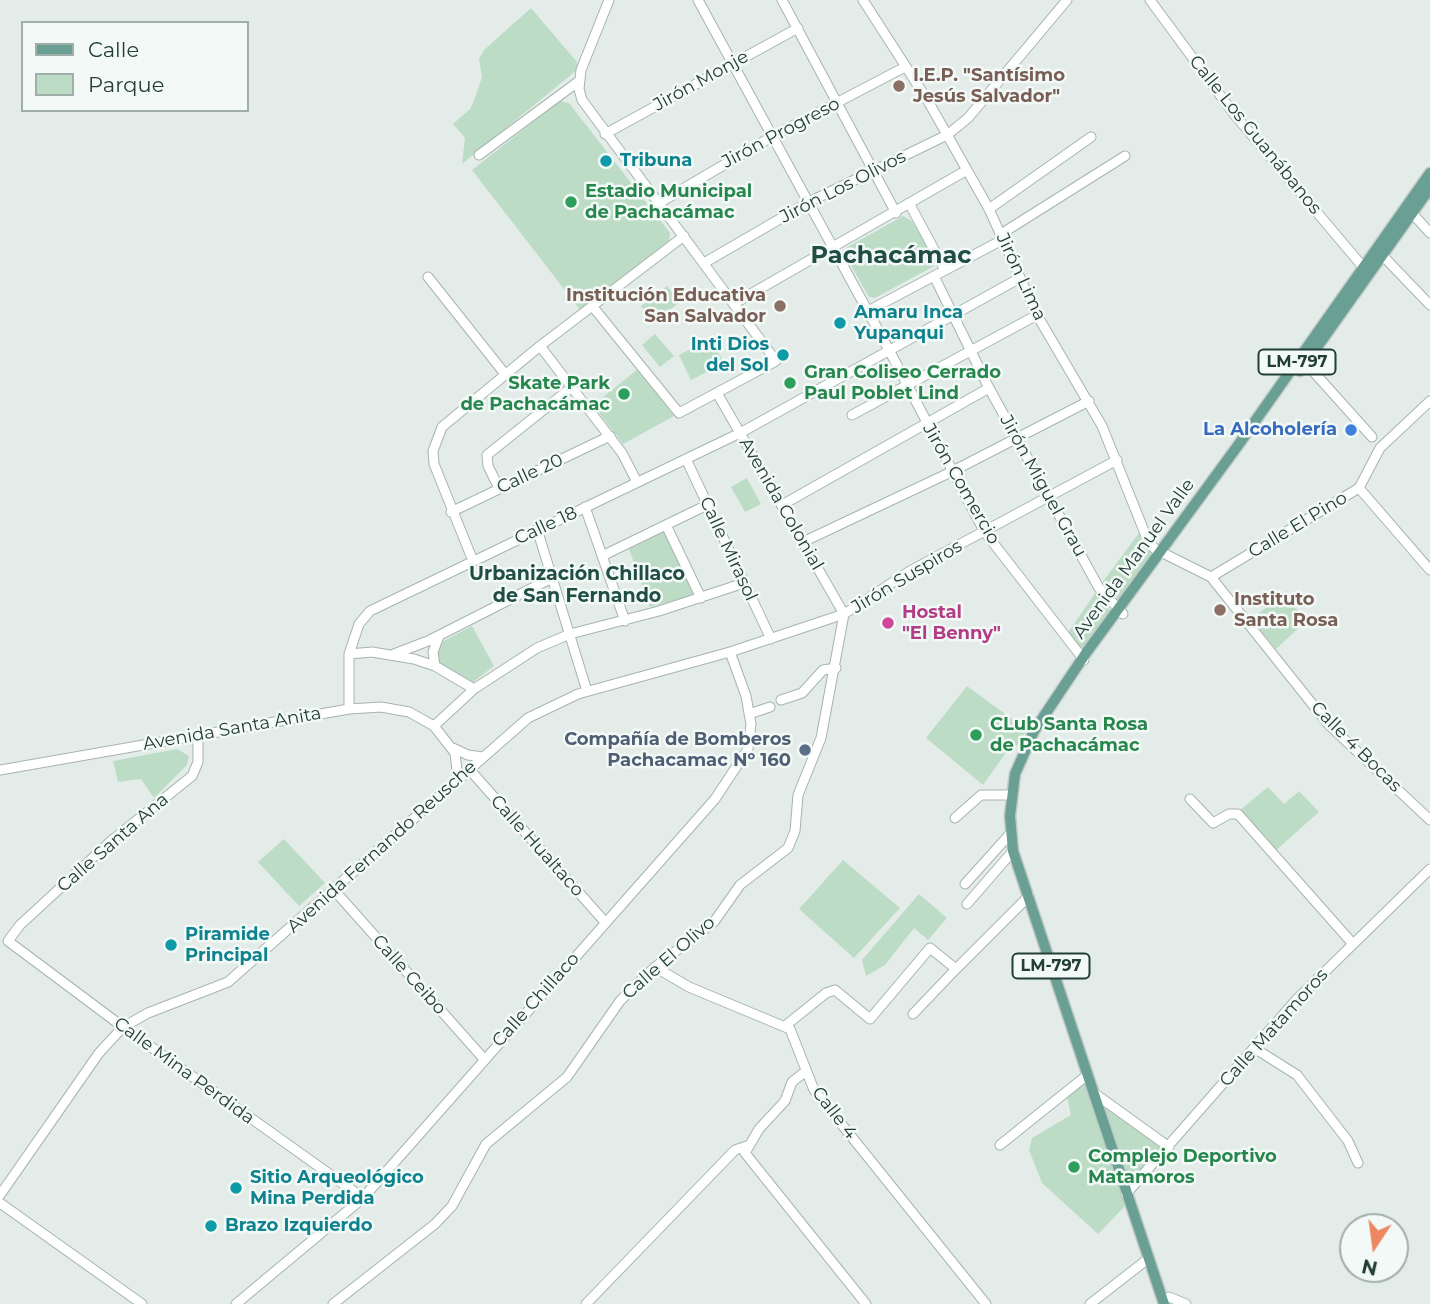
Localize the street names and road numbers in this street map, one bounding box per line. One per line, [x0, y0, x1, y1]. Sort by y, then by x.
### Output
street label: Jirón Monje [650, 46, 752, 116]
street label: Calle Los Guanábanos [1184, 51, 1326, 219]
street label: Jirón Progreso [719, 93, 843, 173]
street label: Jirón Los Olivos [776, 146, 910, 228]
street label: Jirón Lima [991, 230, 1051, 324]
road number: LM-797 [1258, 350, 1336, 374]
street label: Jirón Miguel Grau [995, 411, 1091, 561]
street label: Jirón Comercio [918, 420, 1004, 548]
street label: Avenida Colonial [734, 434, 828, 574]
street label: Calle 20 [493, 449, 567, 499]
street label: Avenida Manuel Valle [1069, 475, 1199, 643]
street label: Calle El Pino [1245, 487, 1351, 563]
street label: Calle Mirasol [694, 493, 762, 605]
street label: Calle 18 [511, 502, 581, 550]
street label: Jirón Suspiros [848, 536, 966, 618]
street label: Calle 4 Bocas [1306, 697, 1406, 797]
street label: Avenida Santa Anita [141, 703, 323, 755]
street label: Avenida Fernando Reusche [283, 756, 481, 938]
street label: Calle Santa Ana [53, 789, 173, 897]
street label: Calle Hualtaco [486, 791, 588, 901]
street label: Calle El Olivo [618, 912, 720, 1004]
street label: Calle Ceibo [367, 931, 451, 1019]
street label: Calle Chillaco [488, 948, 584, 1052]
road number: LM-797 [1012, 954, 1090, 978]
street label: Calle Matamoros [1215, 965, 1333, 1091]
street label: Calle Mina Perdida [110, 1013, 258, 1129]
street label: Calle 4 [807, 1083, 861, 1143]

